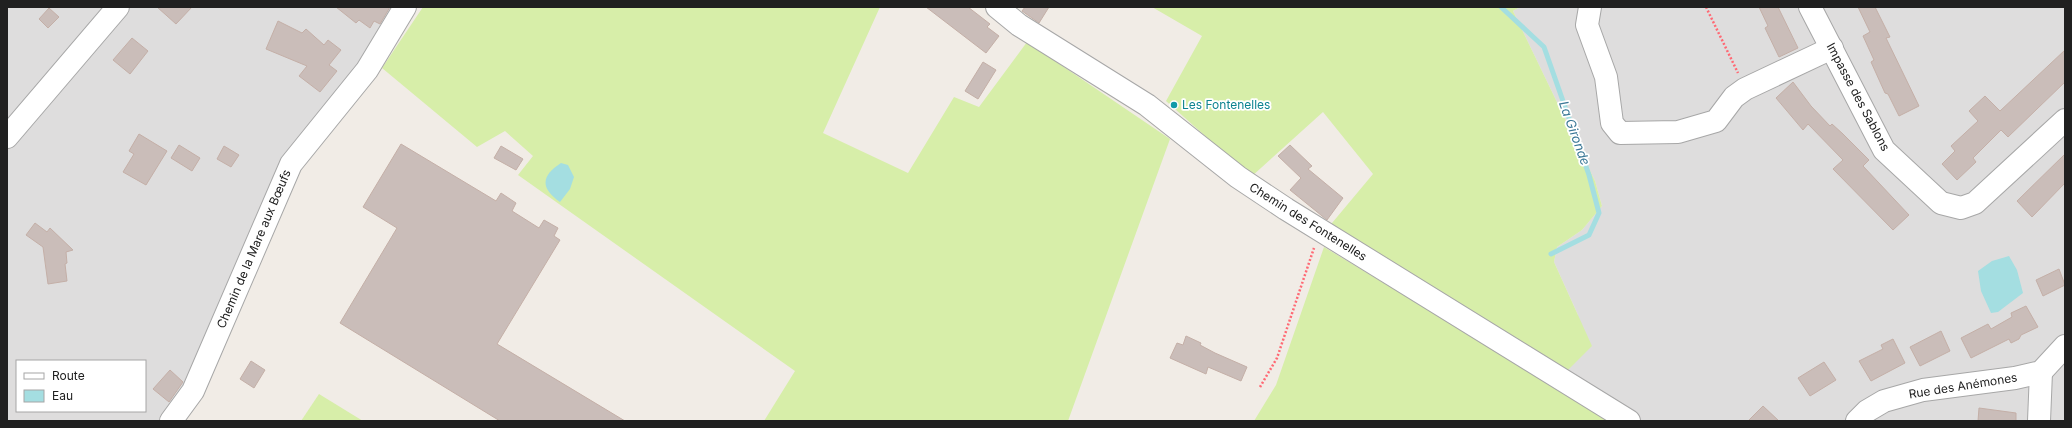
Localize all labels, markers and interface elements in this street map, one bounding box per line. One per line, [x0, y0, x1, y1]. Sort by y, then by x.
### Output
street label: Impasse des Sablons [1824, 40, 1893, 153]
place label: Les Fontenelles [1182, 97, 1270, 112]
water label: La Gironde [1556, 99, 1594, 167]
marker: Les Fontenelles [1169, 100, 1179, 110]
street label: Chemin de la Mare aux Bœufs [213, 167, 294, 330]
street label: Chemin des Fontenelles [1247, 179, 1370, 264]
legend [16, 360, 146, 412]
text: Route [52, 368, 85, 383]
street label: Rue des Anémones [1908, 370, 2018, 401]
text: Eau [52, 388, 73, 403]

